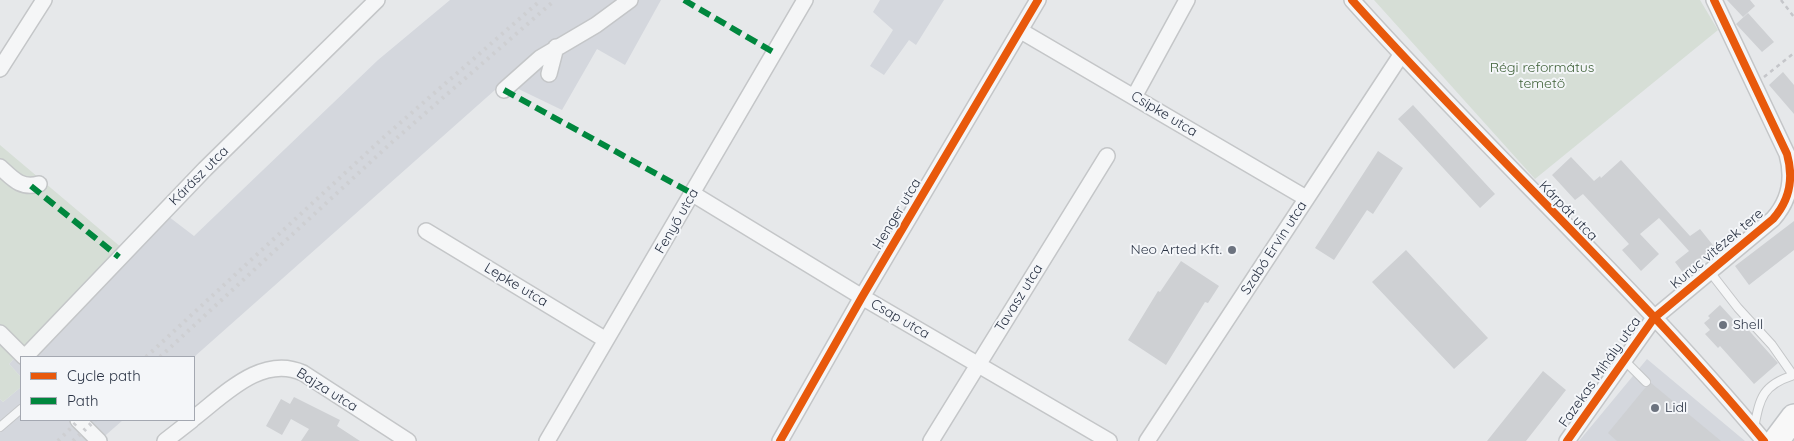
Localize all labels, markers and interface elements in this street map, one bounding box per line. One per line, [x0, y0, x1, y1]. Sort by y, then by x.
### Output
park label: Régi református temető [1490, 60, 1594, 92]
street label: Csipke utca [1128, 88, 1200, 140]
street label: Kárász utca [166, 143, 232, 209]
street label: Henger utca [869, 175, 925, 253]
street label: Kárpát utca [1535, 177, 1601, 245]
street label: Fenyő utca [652, 186, 702, 256]
street label: Szabó Ervin utca [1237, 198, 1311, 298]
street label: Kuruc vitézek tere [1667, 205, 1767, 293]
place label: Neo Arted Kft. [1130, 242, 1222, 258]
marker: Neo Arted Kft. [1226, 244, 1238, 256]
street label: Lepke utca [481, 259, 551, 311]
street label: Tavasz utca [992, 261, 1046, 335]
street label: Csap utca [868, 295, 932, 343]
street label: Fazekas Mihály utca [1556, 313, 1644, 431]
place label: Shell [1733, 317, 1763, 333]
marker: Shell [1717, 319, 1729, 331]
legend [20, 356, 195, 421]
street label: Bajza utca [293, 365, 361, 415]
text: Cycle path [67, 366, 141, 385]
text: Path [67, 391, 99, 410]
place label: Lidl [1665, 400, 1687, 416]
marker: Lidl [1649, 402, 1661, 414]

